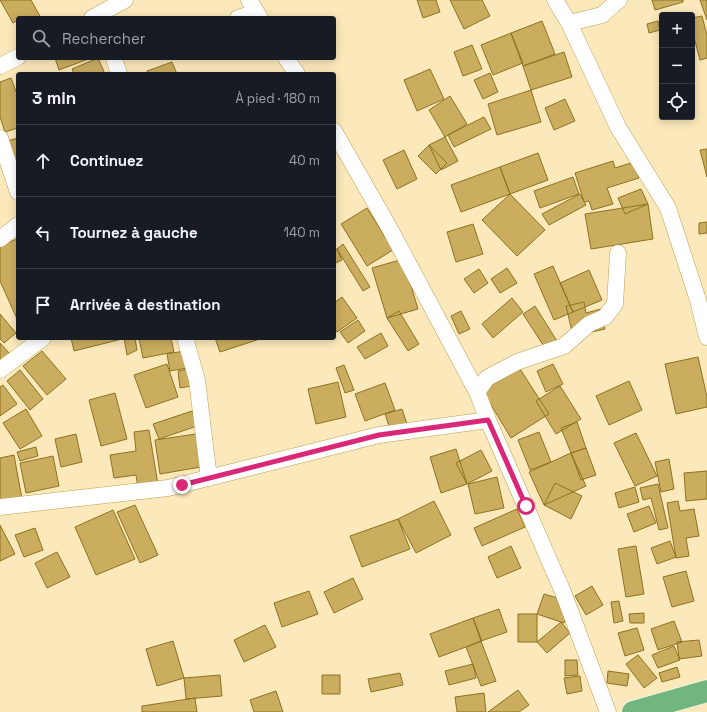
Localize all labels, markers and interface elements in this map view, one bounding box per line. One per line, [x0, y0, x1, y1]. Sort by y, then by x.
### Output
map controls [659, 12, 695, 120]
button: + [659, 12, 695, 48]
search box [16, 16, 336, 60]
icon: search [30, 27, 52, 49]
text: Rechercher [62, 29, 145, 48]
button: − [659, 48, 695, 84]
button: locate [659, 84, 695, 120]
text: 3 min [32, 87, 76, 109]
text: À pied · 180 m [236, 90, 320, 107]
icon: ahead [32, 150, 54, 172]
text: Continuez [70, 151, 143, 170]
text: 40 m [289, 152, 320, 169]
icon: left [32, 222, 54, 244]
text: Tournez à gauche [70, 223, 198, 242]
text: 140 m [284, 224, 320, 241]
icon: arrive [32, 294, 54, 316]
text: Arrivée à destination [70, 295, 220, 314]
route end [173, 476, 191, 494]
route start [517, 497, 535, 515]

